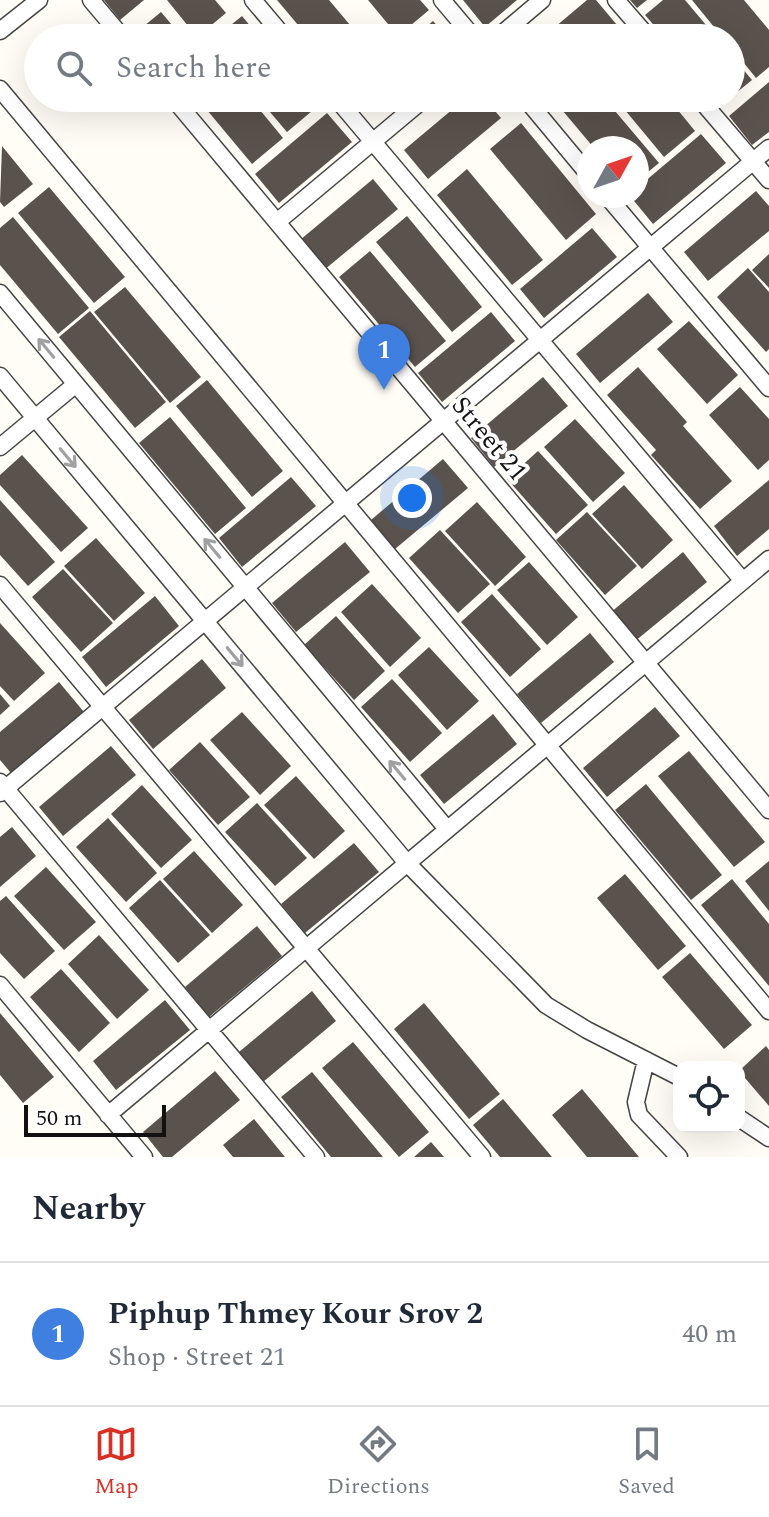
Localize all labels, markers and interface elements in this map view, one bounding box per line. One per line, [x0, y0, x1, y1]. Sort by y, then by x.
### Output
search box [24, 24, 745, 112]
text: Search here [116, 45, 272, 91]
icon: search [52, 46, 96, 90]
north arrow [577, 136, 649, 208]
pin: 1 [358, 324, 410, 390]
one-way arrow [37, 338, 55, 359]
street label: Street 21 [442, 387, 537, 490]
one-way arrow [59, 447, 77, 467]
your location [392, 478, 432, 518]
one-way arrow [203, 539, 221, 559]
one-way arrow [226, 646, 244, 667]
one-way arrow [388, 760, 406, 780]
map controls [673, 1061, 745, 1133]
button: locate [673, 1061, 745, 1133]
scale bar [24, 1101, 166, 1137]
text: 50 m [36, 1102, 82, 1135]
text: Nearby [32, 1183, 145, 1235]
text: Piphup Thmey Kour Srov 2 [108, 1291, 483, 1337]
text: 1 [51, 1314, 65, 1354]
text: 40 m [682, 1314, 737, 1354]
text: Shop · Street 21 [108, 1337, 286, 1377]
tab: Map [94, 1422, 139, 1503]
tab: Directions [327, 1422, 430, 1503]
tab: Saved [618, 1422, 675, 1503]

